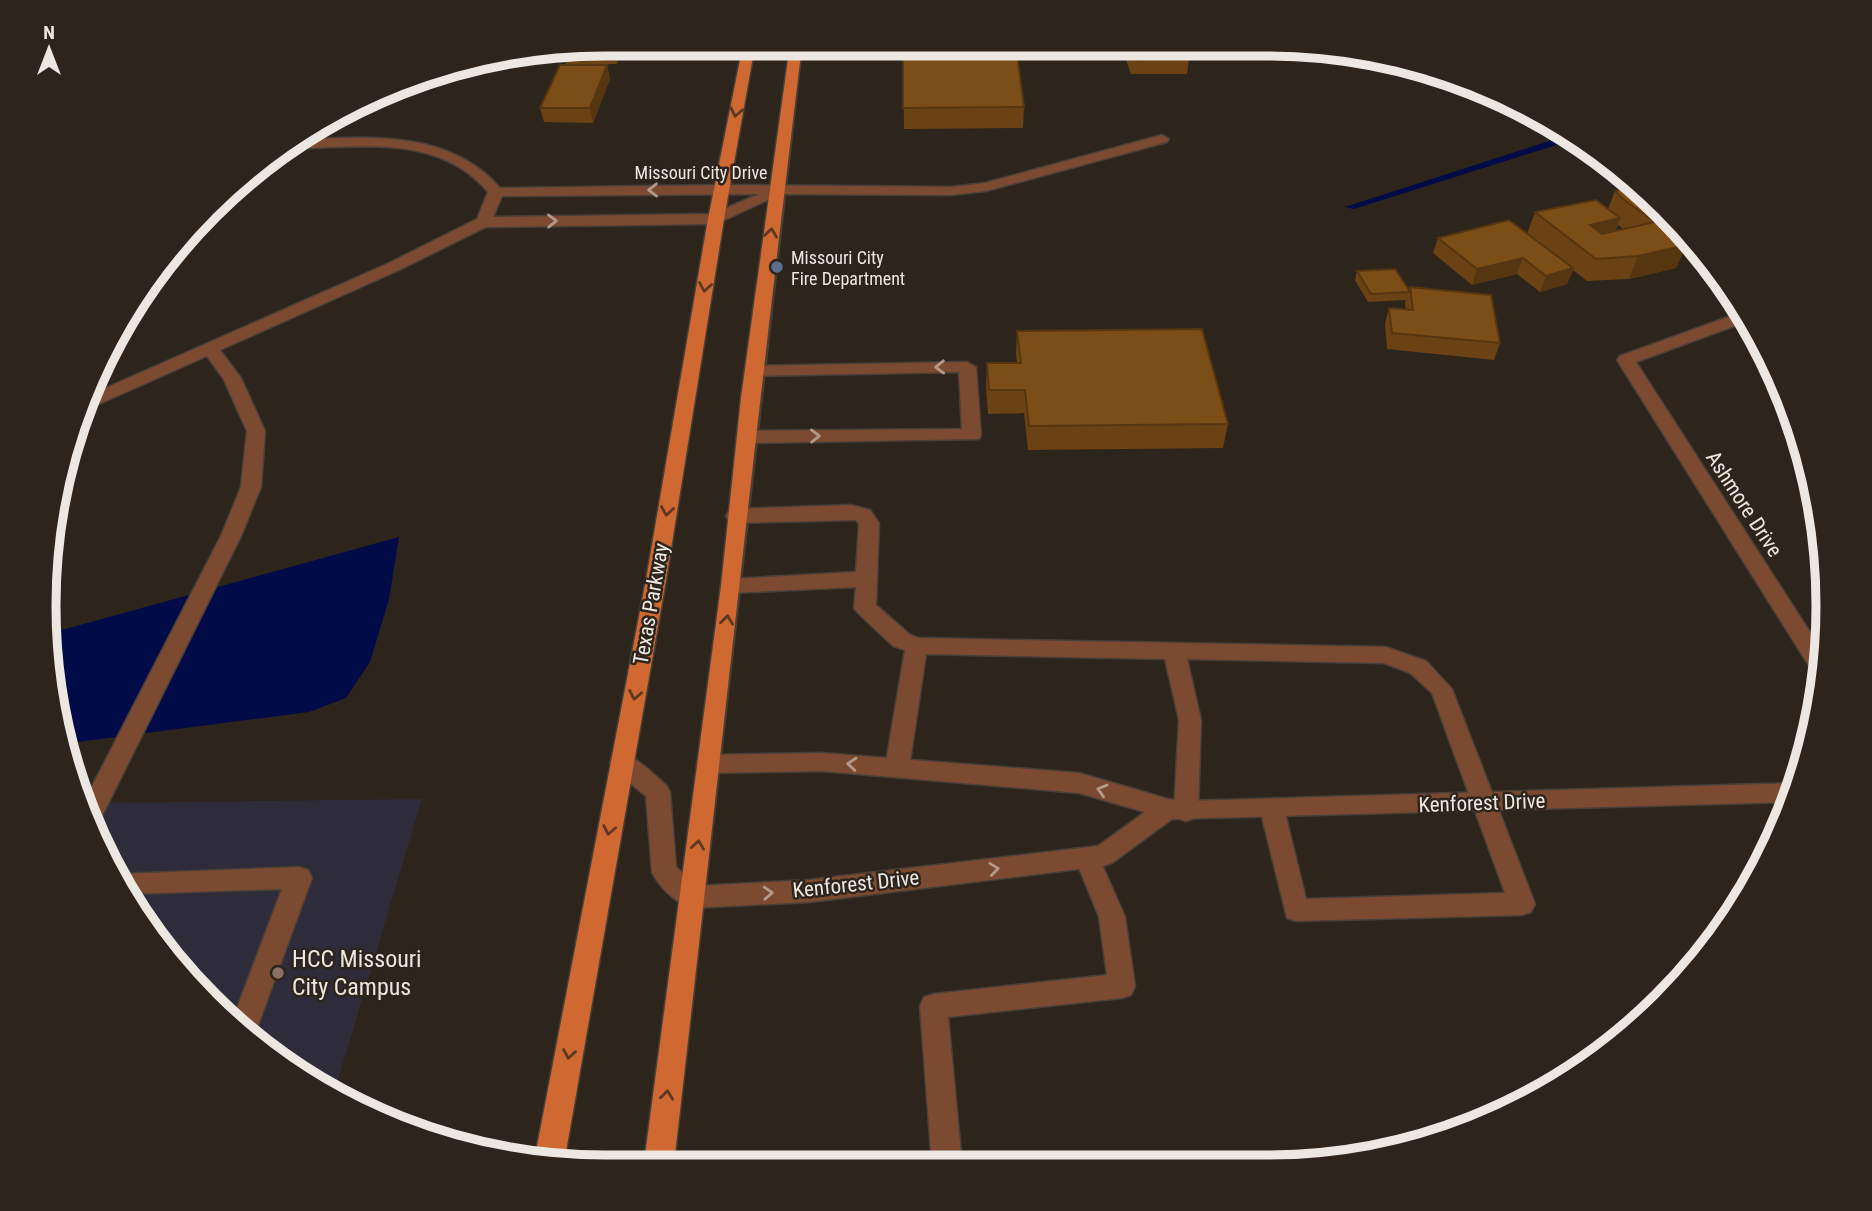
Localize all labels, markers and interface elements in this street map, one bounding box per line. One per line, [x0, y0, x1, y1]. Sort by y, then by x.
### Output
north arrow [14, 14, 84, 84]
text: N [43, 21, 55, 44]
one-way arrow [730, 106, 745, 118]
street label: Missouri City Drive [635, 162, 767, 183]
one-way arrow [648, 182, 658, 198]
one-way arrow [547, 213, 557, 229]
one-way arrow [763, 227, 778, 239]
place label: Missouri City Fire Department [791, 247, 905, 289]
marker: Missouri City Fire Department [769, 259, 785, 275]
one-way arrow [698, 281, 713, 292]
one-way arrow [935, 359, 945, 375]
one-way arrow [809, 429, 820, 444]
street label: Ashmore Drive [1701, 447, 1787, 561]
one-way arrow [660, 505, 675, 517]
street label: Texas Parkway [628, 541, 674, 667]
one-way arrow [720, 614, 735, 625]
one-way arrow [628, 689, 643, 701]
one-way arrow [846, 757, 857, 772]
one-way arrow [1097, 783, 1109, 798]
street label: Kenforest Drive [1418, 789, 1546, 817]
one-way arrow [602, 824, 617, 836]
one-way arrow [690, 839, 705, 851]
one-way arrow [989, 862, 1000, 877]
street label: Kenforest Drive [792, 865, 921, 903]
one-way arrow [763, 885, 774, 900]
place label: HCC Missouri City Campus [292, 945, 422, 1001]
marker: HCC Missouri City Campus [270, 965, 286, 981]
one-way arrow [562, 1048, 577, 1060]
one-way arrow [659, 1089, 674, 1100]

